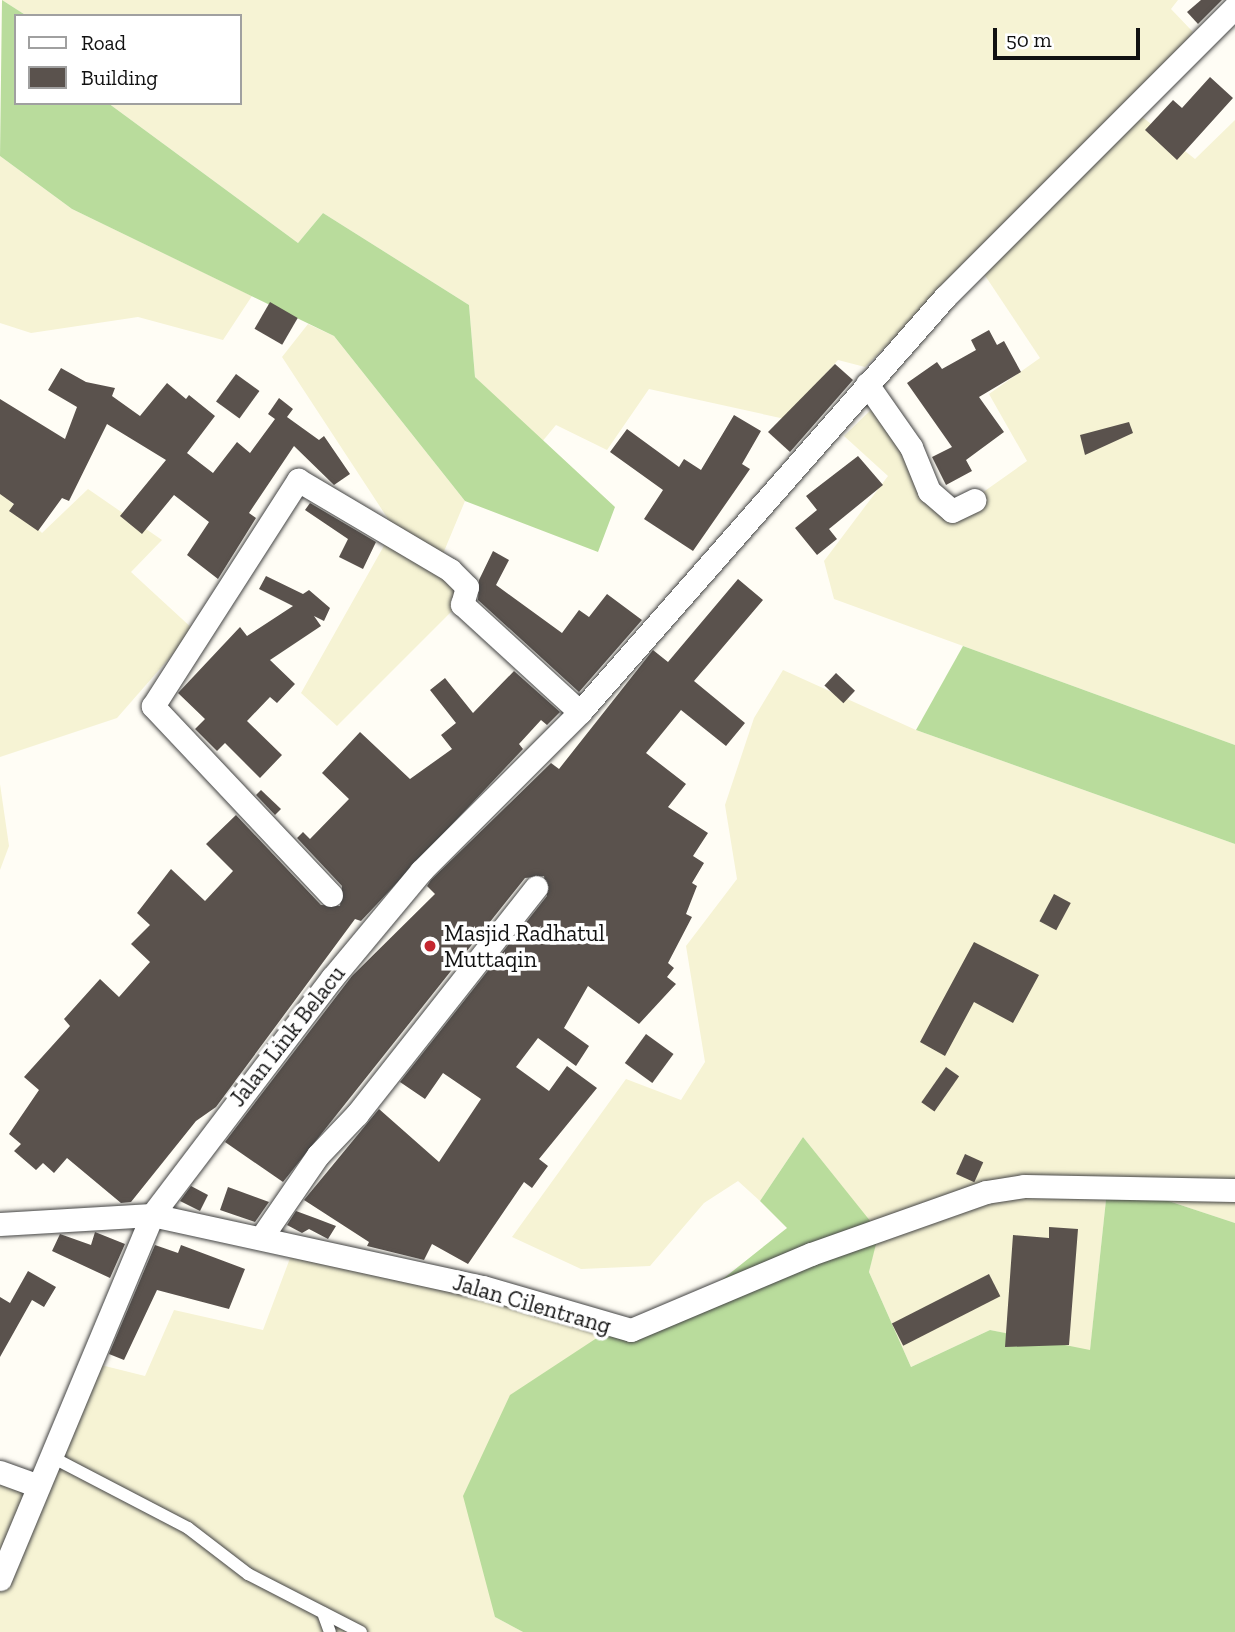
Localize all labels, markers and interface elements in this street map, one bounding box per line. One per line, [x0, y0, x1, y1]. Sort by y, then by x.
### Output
legend [14, 14, 242, 105]
scale bar [997, 14, 1144, 58]
text: 50 m [1006, 27, 1052, 52]
text: Road [81, 30, 126, 55]
text: Building [81, 65, 158, 90]
place label: Masjid Radhatul Muttaqin [444, 919, 605, 973]
marker: Masjid Radhatul Muttaqin [422, 938, 438, 954]
street label: Jalan Link Belacu [223, 960, 351, 1112]
street label: Jalan Cilentrang [450, 1268, 614, 1340]

